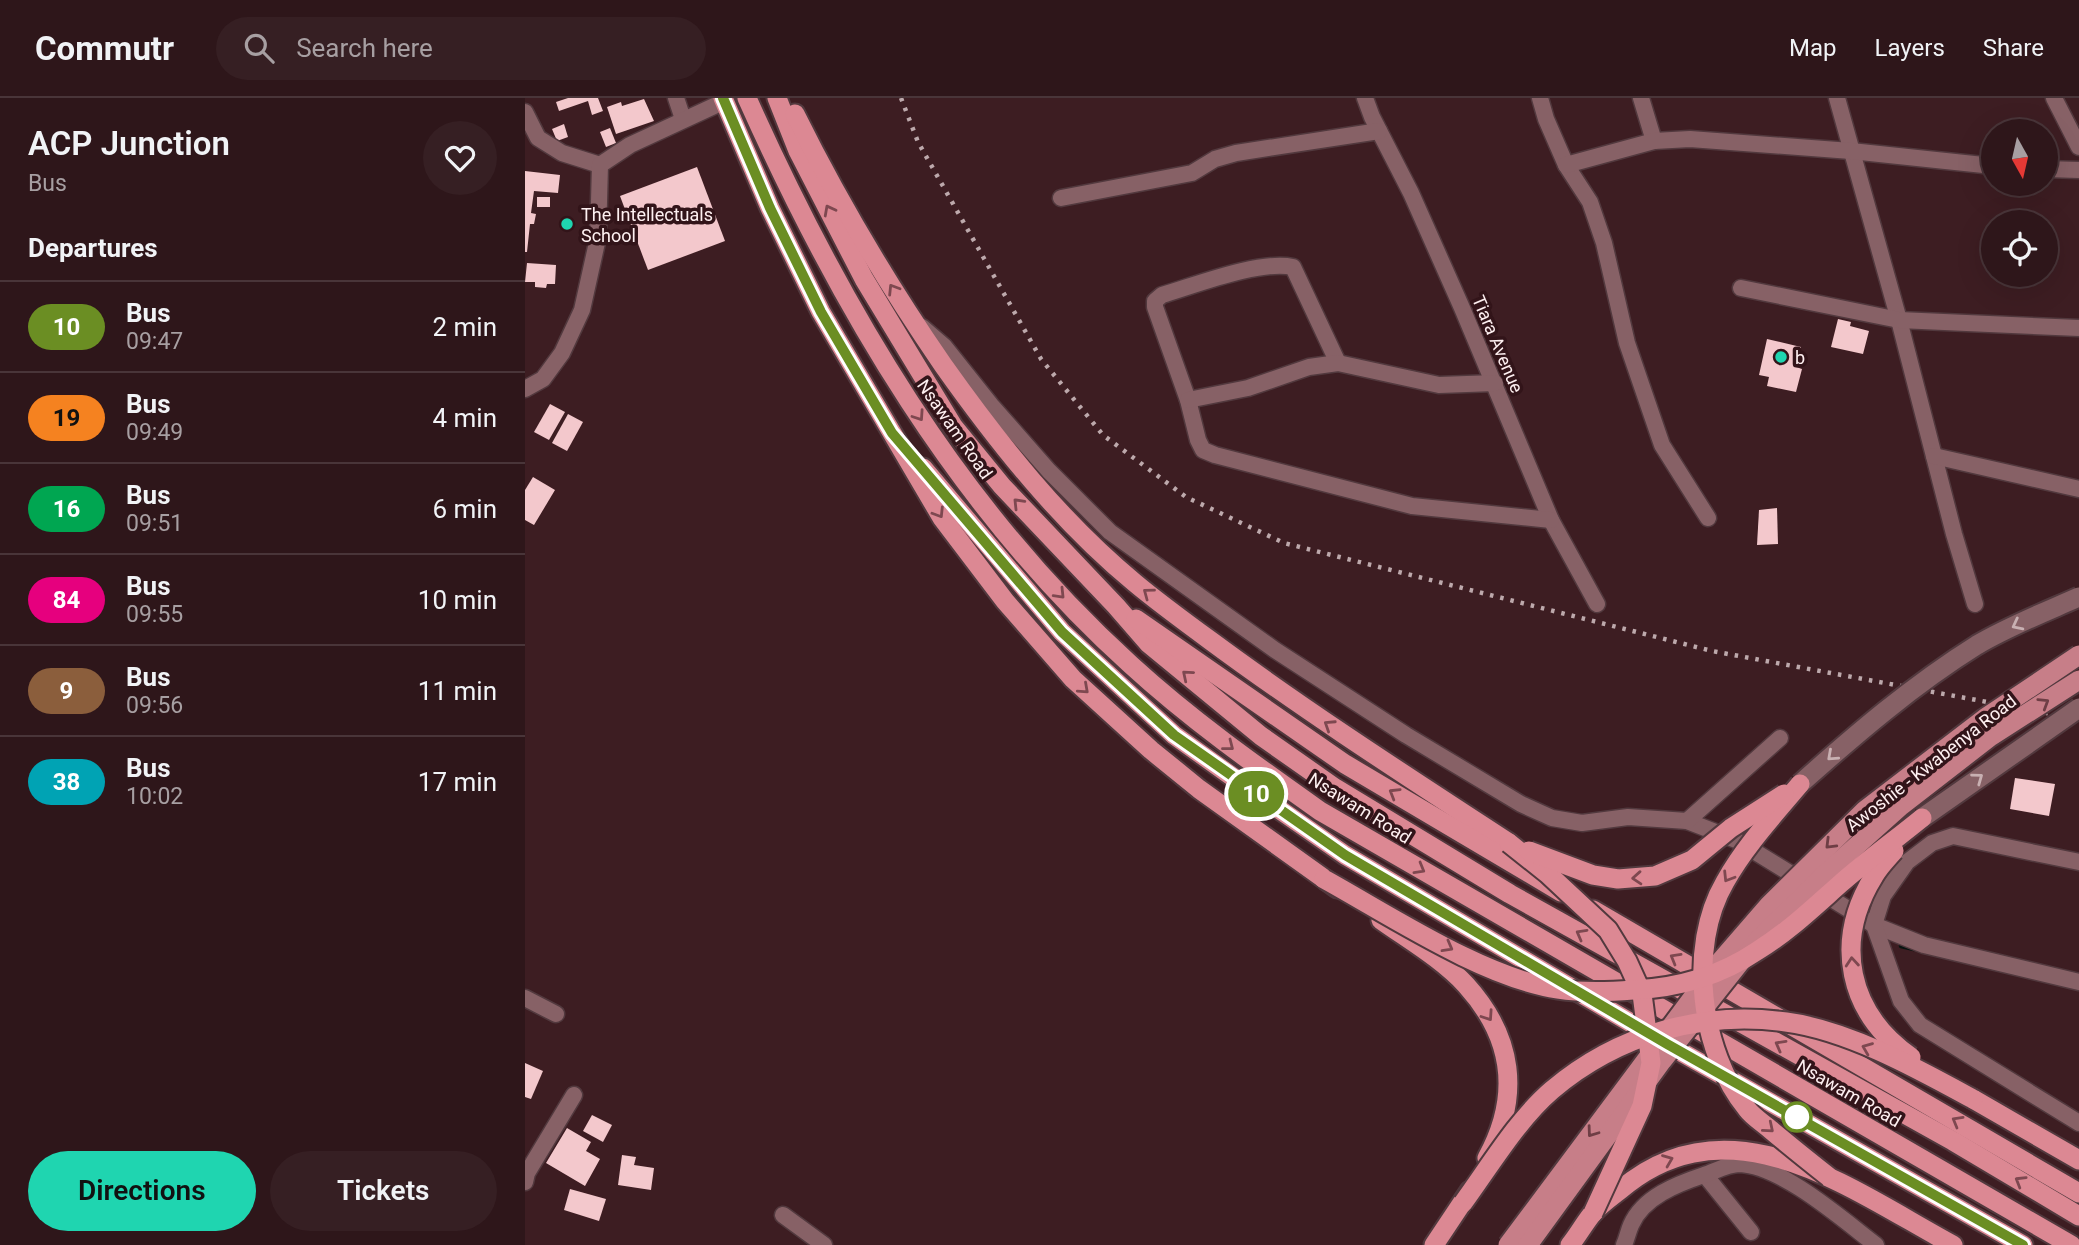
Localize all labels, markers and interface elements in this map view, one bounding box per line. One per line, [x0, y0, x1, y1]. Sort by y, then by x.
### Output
search box [216, 17, 706, 80]
text: Commutr [35, 29, 174, 68]
icon: search [240, 29, 278, 67]
text: Search here [296, 33, 433, 63]
text: Map [1789, 34, 1837, 62]
text: Layers [1875, 34, 1945, 62]
text: Share [1983, 34, 2044, 62]
north arrow [1981, 119, 2058, 196]
map controls [1981, 119, 2058, 287]
button: heart [423, 121, 497, 195]
text: ACP Junction [28, 124, 230, 163]
text: Bus [28, 170, 67, 197]
place label: The Intellectuals School [581, 204, 713, 246]
one-way arrow [823, 205, 837, 217]
button: locate [1981, 210, 2058, 287]
marker: The Intellectuals School [559, 216, 575, 232]
text: Departures [28, 233, 158, 263]
one-way arrow [888, 284, 901, 297]
street label: Tiara Avenue [1468, 292, 1528, 396]
text: Bus [126, 298, 171, 328]
text: 2 min [432, 312, 497, 342]
text: 10 [53, 313, 80, 341]
text: 09:47 [126, 328, 183, 355]
place label: b [1795, 347, 1805, 368]
marker: b [1773, 349, 1789, 365]
street label: Nsawam Road [913, 375, 997, 483]
text: Bus [126, 389, 171, 419]
text: 4 min [432, 403, 497, 433]
text: 19 [53, 404, 80, 432]
one-way arrow [911, 408, 923, 421]
text: 09:49 [126, 419, 183, 446]
text: Bus [126, 480, 171, 510]
text: 6 min [432, 494, 497, 524]
text: 16 [53, 495, 80, 523]
one-way arrow [1013, 498, 1026, 511]
one-way arrow [931, 506, 944, 519]
text: 09:51 [126, 510, 183, 537]
text: Bus [126, 571, 171, 601]
text: 10 min [418, 585, 497, 615]
text: 84 [53, 586, 80, 614]
one-way arrow [1051, 586, 1064, 599]
one-way arrow [1143, 589, 1156, 602]
text: 09:55 [126, 601, 183, 628]
one-way arrow [2011, 616, 2024, 630]
text: Bus [126, 662, 171, 692]
one-way arrow [1182, 671, 1194, 684]
text: 11 min [418, 676, 497, 706]
text: 9 [60, 677, 73, 705]
one-way arrow [1076, 680, 1089, 693]
street label: Awoshie - Kwabenya Road [1842, 690, 2020, 836]
text: 09:56 [126, 692, 183, 719]
one-way arrow [2036, 698, 2049, 711]
one-way arrow [1324, 720, 1337, 733]
one-way arrow [1221, 737, 1233, 750]
one-way arrow [1827, 748, 1840, 760]
text: Bus [126, 753, 171, 783]
text: 17 min [418, 767, 497, 797]
text: 38 [53, 768, 80, 796]
street label: Nsawam Road [1305, 768, 1415, 848]
line badge: 10 [1225, 771, 1287, 817]
one-way arrow [1970, 774, 1983, 786]
text: 10 [1242, 780, 1270, 808]
text: 10:02 [126, 783, 183, 810]
one-way arrow [1389, 789, 1402, 802]
one-way arrow [1825, 836, 1838, 849]
one-way arrow [1412, 861, 1425, 874]
one-way arrow [1724, 869, 1737, 882]
one-way arrow [1631, 870, 1642, 885]
one-way arrow [1576, 929, 1588, 942]
one-way arrow [1441, 939, 1454, 953]
one-way arrow [1670, 953, 1683, 966]
one-way arrow [1845, 957, 1860, 968]
one-way arrow [1480, 1008, 1492, 1021]
one-way arrow [1775, 1040, 1787, 1053]
one-way arrow [1862, 1042, 1874, 1056]
street label: Nsawam Road [1793, 1055, 1905, 1131]
unlabelled marker [1782, 1102, 1812, 1132]
one-way arrow [1952, 1116, 1965, 1129]
one-way arrow [1762, 1120, 1774, 1133]
one-way arrow [1587, 1124, 1600, 1137]
button: Directions [28, 1151, 256, 1231]
button: Tickets [270, 1151, 497, 1231]
one-way arrow [1661, 1154, 1673, 1168]
one-way arrow [2015, 1176, 2028, 1189]

